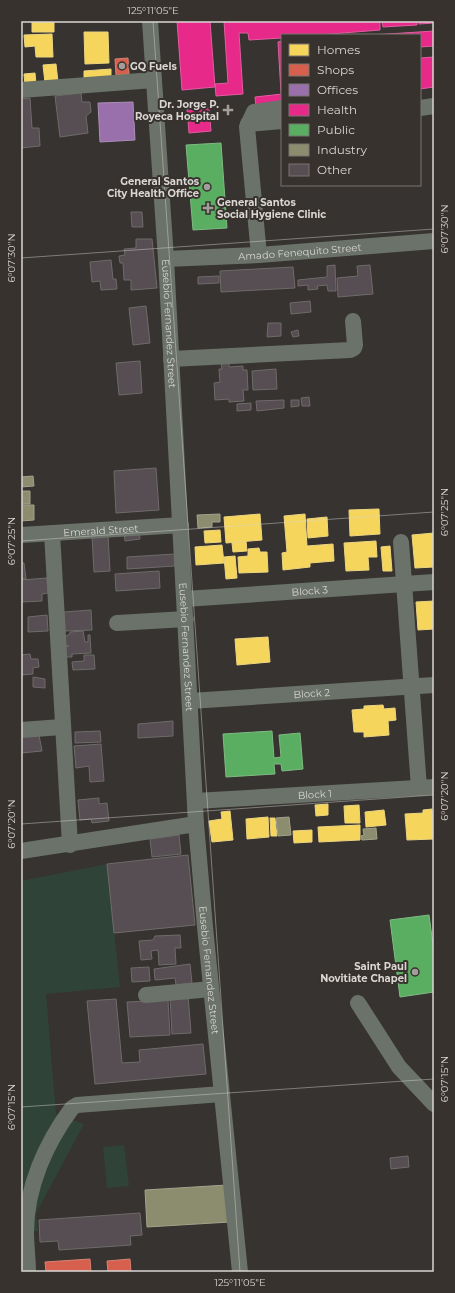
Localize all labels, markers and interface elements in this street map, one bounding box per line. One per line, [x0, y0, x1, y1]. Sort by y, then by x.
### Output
text: 125°11'05"E [127, 4, 179, 17]
legend [281, 34, 421, 186]
text: Homes [317, 42, 360, 57]
place label: GQ Fuels [130, 60, 177, 73]
marker: GQ Fuels [117, 61, 127, 71]
text: Shops [317, 62, 354, 77]
text: Offices [317, 82, 358, 97]
place label: Dr. Jorge P. Royeca Hospital [135, 98, 219, 123]
text: Health [317, 102, 357, 117]
marker: Dr. Jorge P. Royeca Hospital [222, 104, 234, 116]
text: Public [317, 122, 355, 137]
text: Industry [317, 142, 367, 157]
text: Other [317, 162, 352, 177]
place label: General Santos City Health Office [107, 175, 200, 200]
marker: General Santos City Health Office [202, 182, 212, 192]
place label: General Santos Social Hygiene Clinic [217, 196, 326, 221]
marker: General Santos Social Hygiene Clinic [202, 202, 214, 214]
text: 6°07'30"N [438, 204, 451, 254]
text: 6°07'30"N [5, 233, 18, 283]
street label: Amado Fenequito Street [238, 240, 362, 262]
street label: Eusebio Fernandez Street [160, 259, 179, 388]
text: 6°07'25"N [438, 488, 451, 536]
text: 6°07'25"N [5, 517, 18, 565]
street label: Emerald Street [63, 521, 139, 539]
street label: Eusebio Fernandez Street [177, 582, 197, 712]
street label: Block 3 [291, 583, 329, 598]
street label: Block 2 [293, 685, 331, 701]
text: 6°07'20"N [438, 771, 451, 821]
street label: Block 1 [297, 786, 332, 801]
text: 6°07'20"N [5, 799, 18, 849]
street label: Eusebio Fernandez Street [197, 905, 222, 1035]
place label: Saint Paul Novitiate Chapel [320, 960, 407, 985]
marker: Saint Paul Novitiate Chapel [410, 967, 420, 977]
text: 6°07'15"N [438, 1056, 451, 1102]
text: 6°07'15"N [5, 1084, 18, 1130]
text: 125°11'05"E [214, 1276, 266, 1289]

